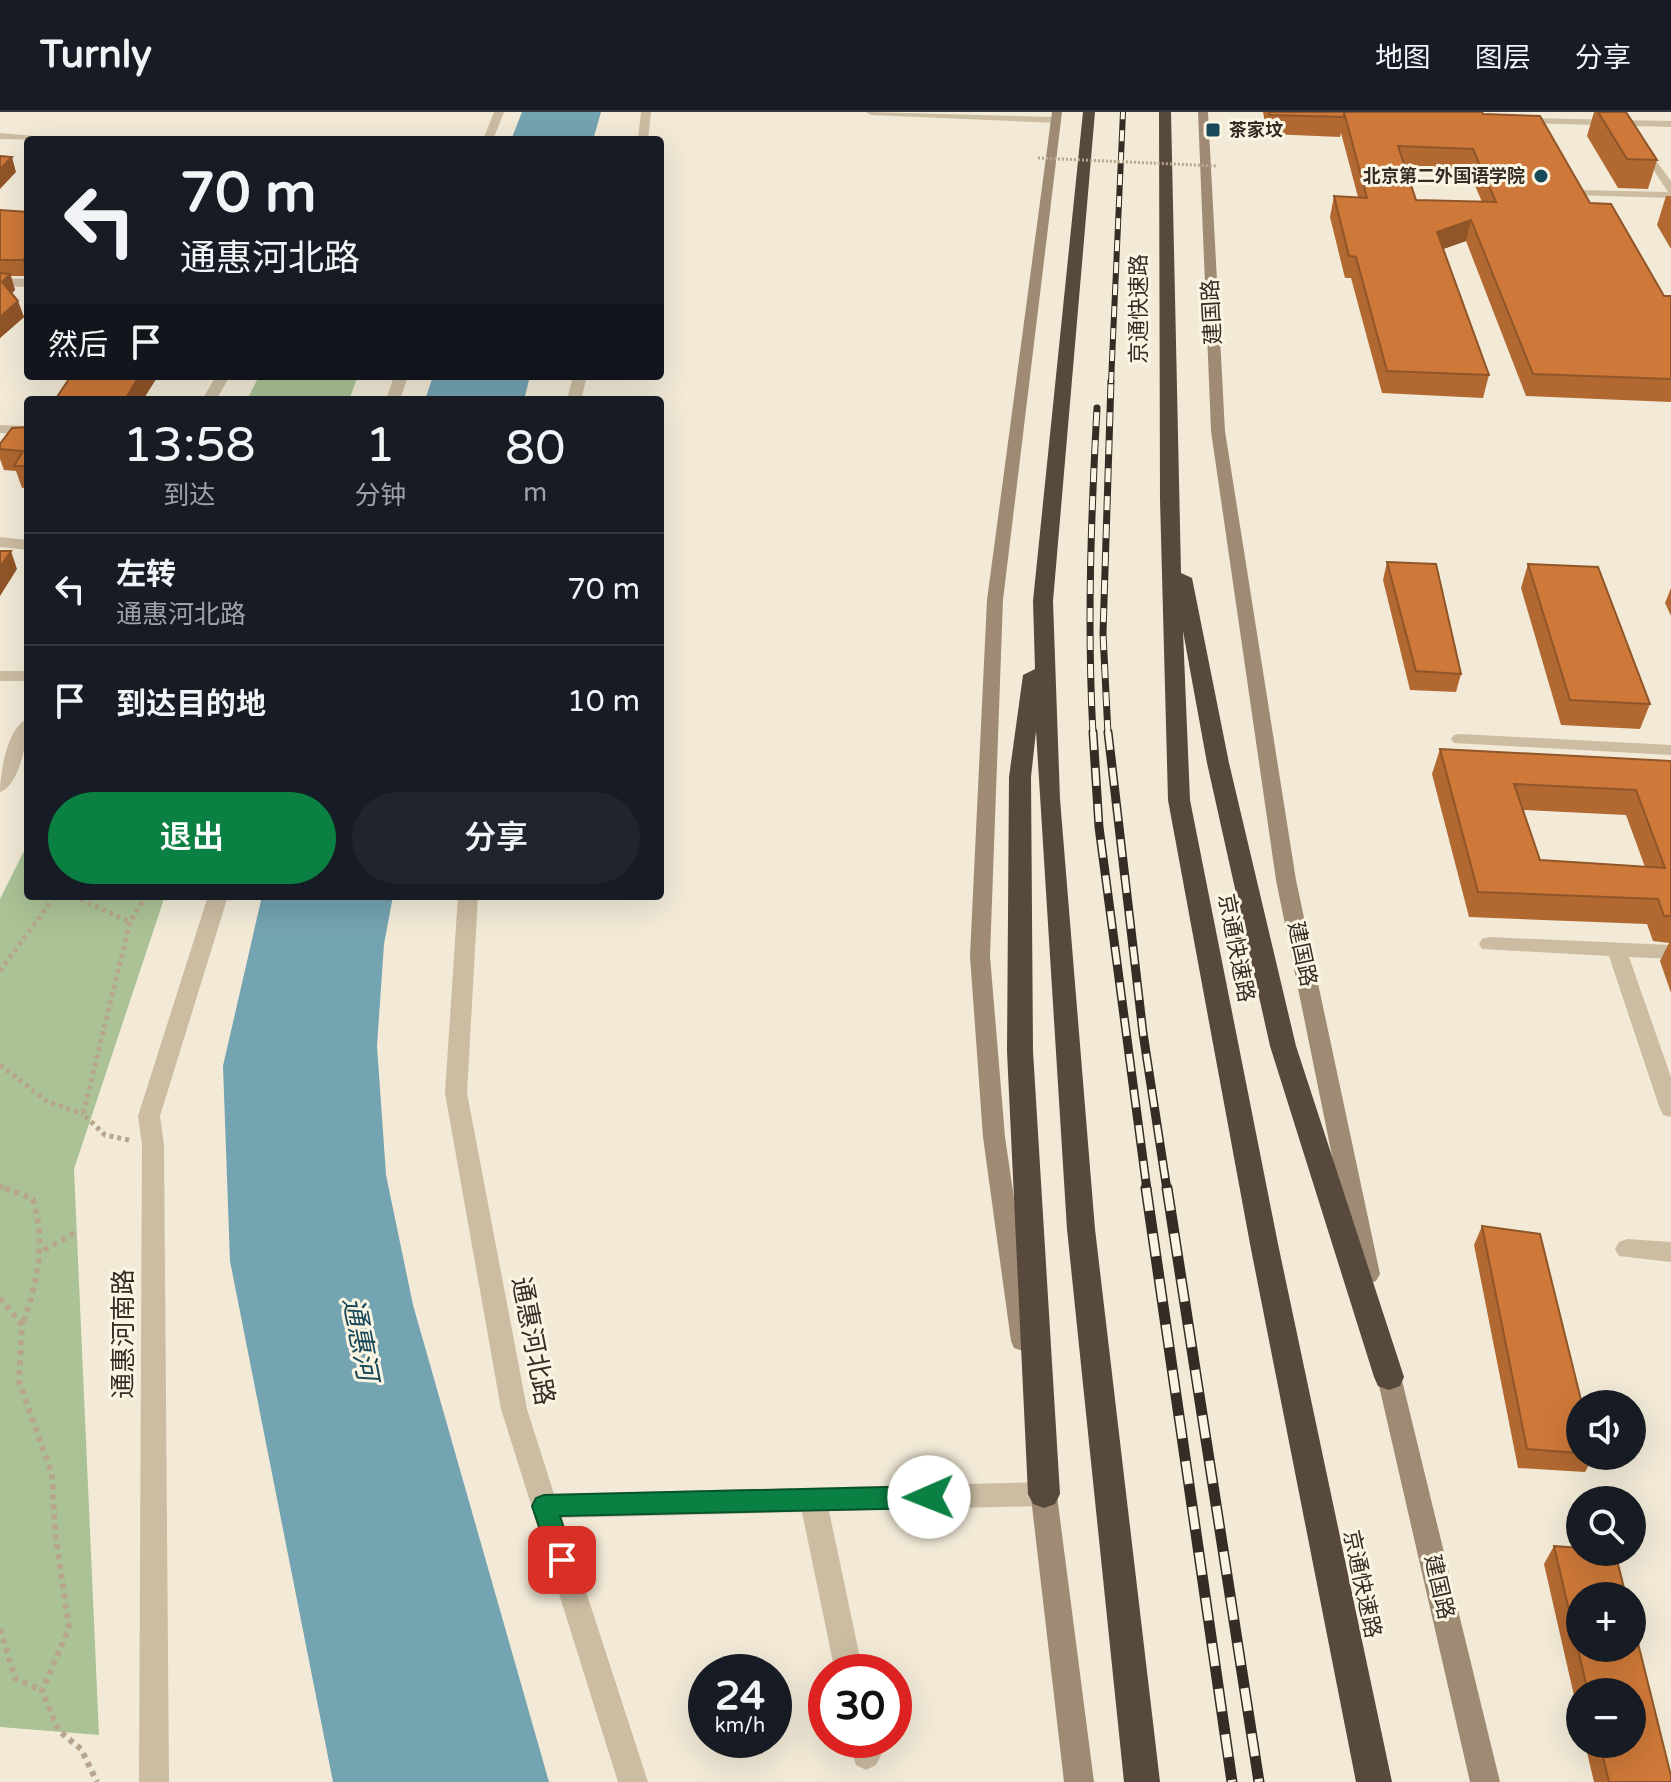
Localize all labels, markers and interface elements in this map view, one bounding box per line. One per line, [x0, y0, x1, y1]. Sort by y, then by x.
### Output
text: Turnly [40, 32, 152, 78]
text: 地图 [1375, 41, 1431, 75]
text: 图层 [1475, 41, 1531, 75]
text: 分享 [1575, 41, 1631, 75]
place label: 茶家坟 [1229, 119, 1283, 141]
marker: 茶家坟 [1204, 121, 1222, 139]
text: 70 m [180, 160, 316, 227]
place label: 北京第二外国语学院 [1363, 165, 1525, 187]
marker: 北京第二外国语学院 [1532, 167, 1550, 185]
icon: left [48, 168, 152, 272]
text: 通惠河北路 [180, 237, 360, 280]
street label: 京通快速路 [1126, 254, 1152, 364]
street label: 建国路 [1197, 278, 1227, 346]
icon: arrive [124, 320, 168, 364]
text: 然后 [48, 327, 108, 364]
text: 13:58 [123, 417, 256, 475]
text: 1 [365, 417, 395, 475]
text: 80 [505, 420, 565, 478]
text: m [523, 477, 547, 508]
text: 到达 [163, 480, 215, 511]
text: 分钟 [354, 480, 406, 511]
text: 左转 [116, 556, 176, 593]
icon: left [48, 567, 92, 611]
text: 70 m [567, 571, 640, 608]
text: 通惠河北路 [116, 599, 246, 630]
icon: arrive [48, 679, 92, 723]
text: 10 m [567, 683, 640, 720]
text: 到达目的地 [116, 686, 266, 723]
button: 退出 [48, 792, 336, 884]
button: 分享 [352, 792, 640, 884]
street label: 京通快速路 [1213, 892, 1259, 1004]
street label: 建国路 [1282, 919, 1322, 989]
street label: 通惠河南路 [108, 1269, 139, 1399]
street label: 通惠河北路 [505, 1274, 561, 1408]
water label: 通惠河 [335, 1295, 386, 1388]
map controls [1566, 1390, 1646, 1758]
button: sound [1566, 1390, 1646, 1470]
position arrow [887, 1455, 971, 1539]
button: search [1566, 1486, 1646, 1566]
pin [528, 1526, 596, 1594]
street label: 京通快速路 [1338, 1527, 1386, 1641]
icon: arrive [540, 1538, 584, 1582]
street label: 建国路 [1419, 1552, 1459, 1622]
button: + [1566, 1582, 1646, 1662]
speed limit sign: 30 [808, 1654, 912, 1758]
text: 24 [715, 1672, 765, 1720]
button: − [1566, 1678, 1646, 1758]
text: km/h [715, 1714, 765, 1738]

